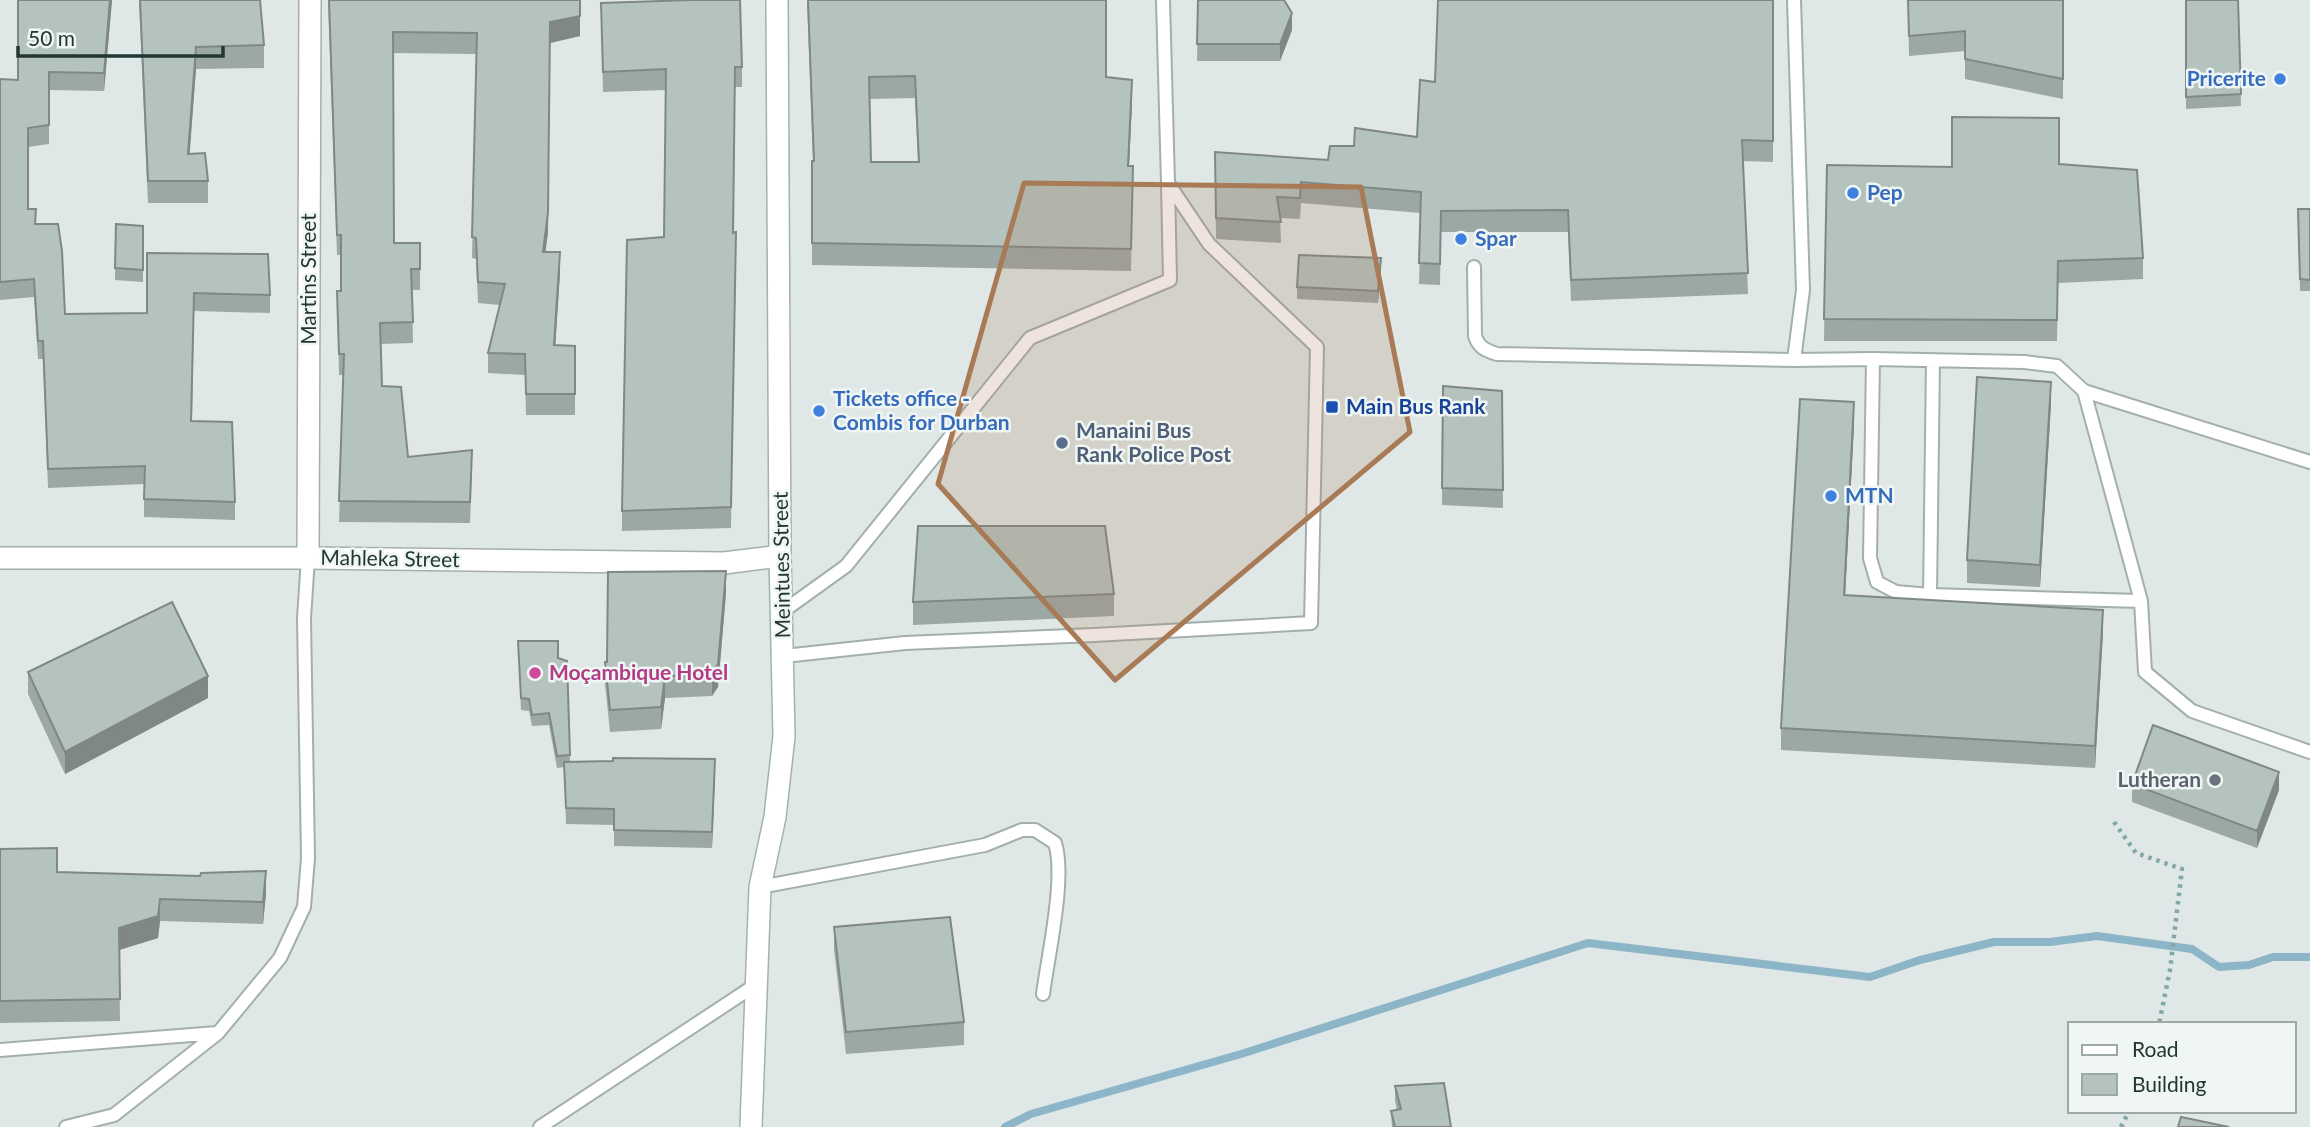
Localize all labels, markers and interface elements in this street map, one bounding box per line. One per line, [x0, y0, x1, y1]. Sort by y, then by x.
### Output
scale bar [18, 14, 222, 58]
text: 50 m [28, 25, 75, 50]
place label: Pricerite [2187, 65, 2266, 90]
marker: Pricerite [2272, 71, 2288, 87]
place label: Pep [1867, 179, 1903, 204]
marker: Pep [1845, 185, 1861, 201]
street label: Martins Street [295, 213, 320, 345]
place label: Spar [1475, 225, 1517, 250]
marker: Spar [1453, 231, 1469, 247]
place label: Tickets office - Combis for Durban [833, 385, 1010, 434]
place label: Main Bus Rank [1346, 393, 1486, 418]
marker: Main Bus Rank [1324, 399, 1340, 415]
marker: Tickets office - Combis for Durban [811, 403, 827, 419]
place label: Manaini Bus Rank Police Post [1076, 417, 1231, 466]
marker: Manaini Bus Rank Police Post [1054, 435, 1070, 451]
place label: MTN [1845, 482, 1894, 507]
marker: MTN [1823, 488, 1839, 504]
street label: Meintues Street [767, 491, 794, 639]
street label: Mahleka Street [320, 544, 460, 571]
place label: Moçambique Hotel [549, 659, 728, 684]
marker: Moçambique Hotel [527, 665, 543, 681]
place label: Lutheran [2118, 766, 2201, 791]
marker: Lutheran [2207, 772, 2223, 788]
legend [2068, 1022, 2296, 1113]
text: Road [2132, 1036, 2179, 1061]
text: Building [2132, 1071, 2207, 1096]

